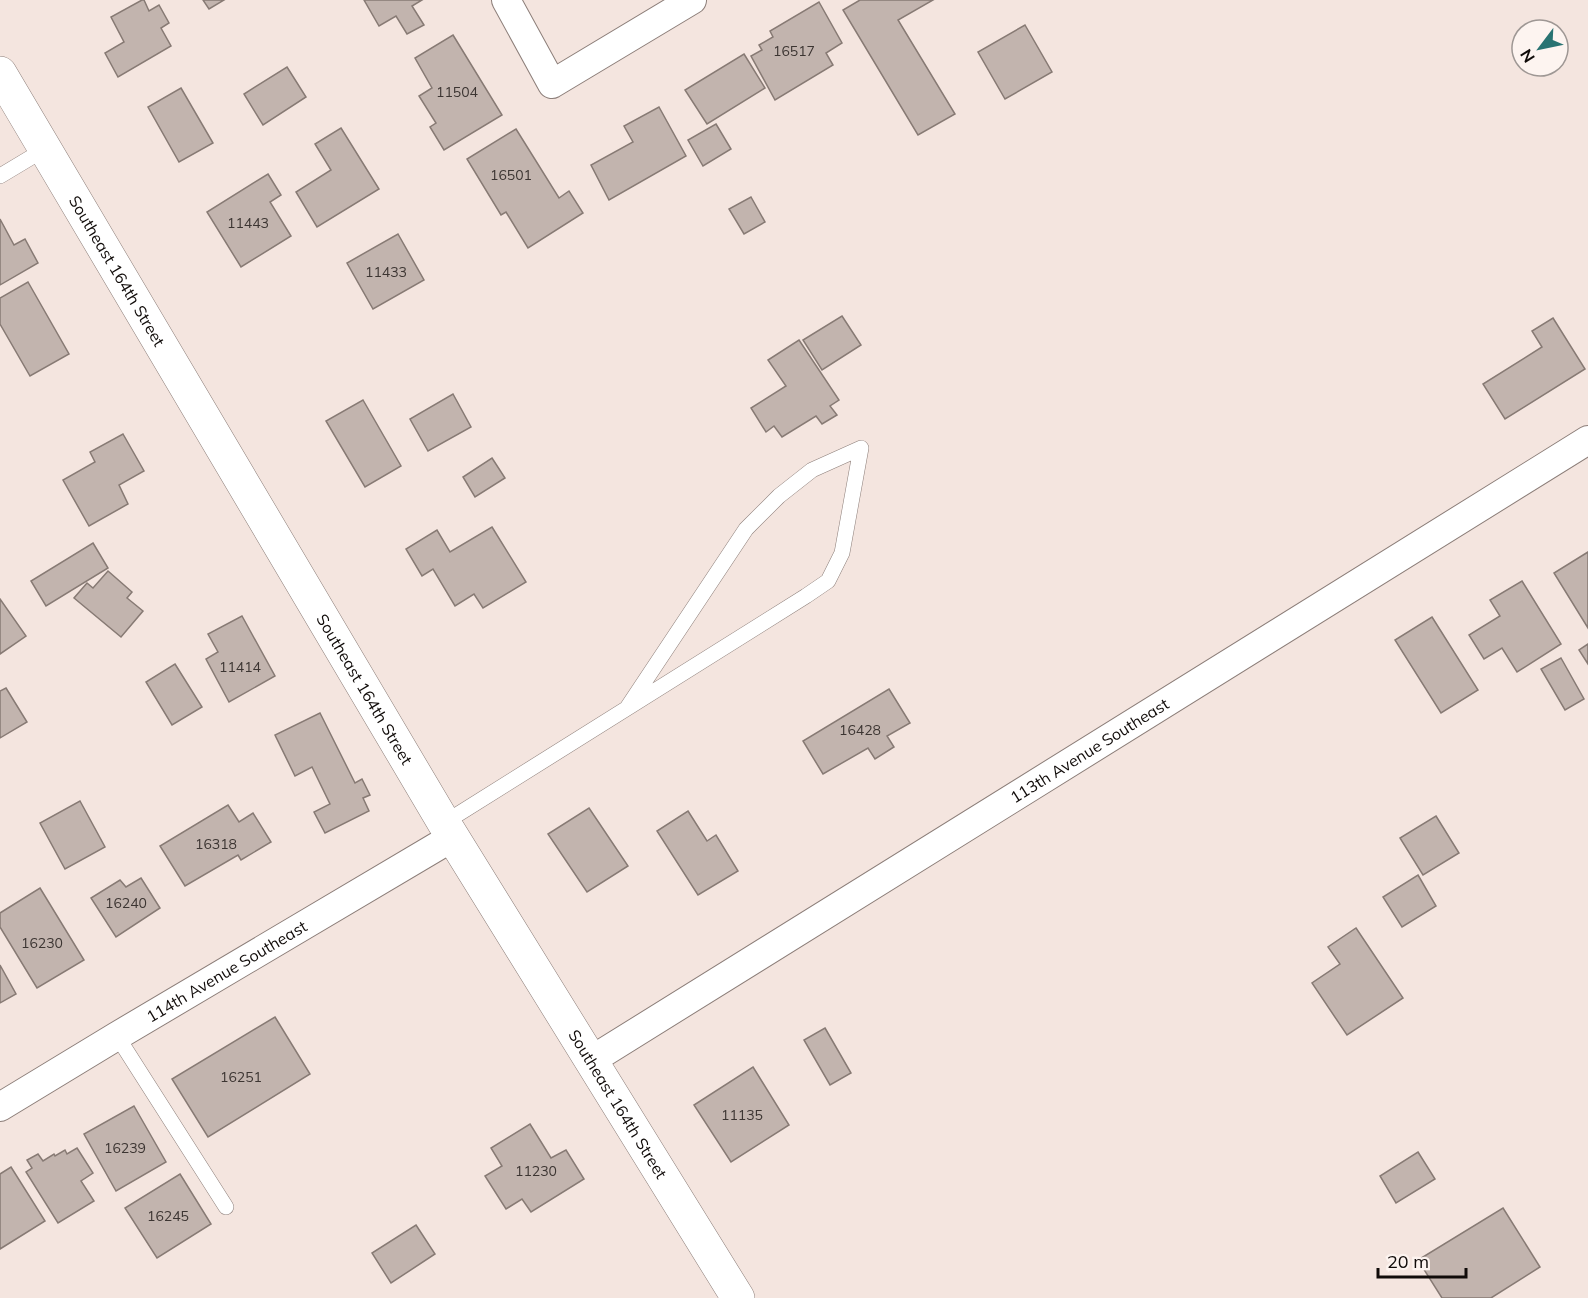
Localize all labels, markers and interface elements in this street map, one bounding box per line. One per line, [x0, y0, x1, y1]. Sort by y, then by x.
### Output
north arrow [1510, 18, 1570, 78]
house number: 16517 [773, 42, 815, 60]
text: N [1516, 46, 1539, 66]
house number: 11504 [436, 83, 479, 101]
house number: 16501 [490, 166, 532, 184]
street label: Southeast 164th Street [65, 192, 170, 350]
house number: 11443 [227, 214, 269, 232]
house number: 11433 [365, 263, 407, 281]
street label: Southeast 164th Street [312, 610, 417, 768]
house number: 11414 [219, 658, 262, 676]
street label: 113th Avenue Southeast [1006, 693, 1173, 807]
house number: 16428 [839, 721, 881, 739]
house number: 16318 [195, 835, 237, 853]
house number: 16240 [105, 894, 147, 912]
street label: 114th Avenue Southeast [143, 916, 311, 1026]
house number: 16230 [21, 934, 63, 952]
street label: Southeast 164th Street [564, 1026, 672, 1183]
house number: 16251 [220, 1068, 262, 1086]
house number: 11135 [721, 1106, 763, 1124]
house number: 16239 [104, 1139, 146, 1157]
house number: 11230 [515, 1162, 557, 1180]
house number: 16245 [147, 1207, 189, 1225]
scale bar [1378, 1241, 1466, 1279]
text: 20 m [1387, 1250, 1429, 1273]

